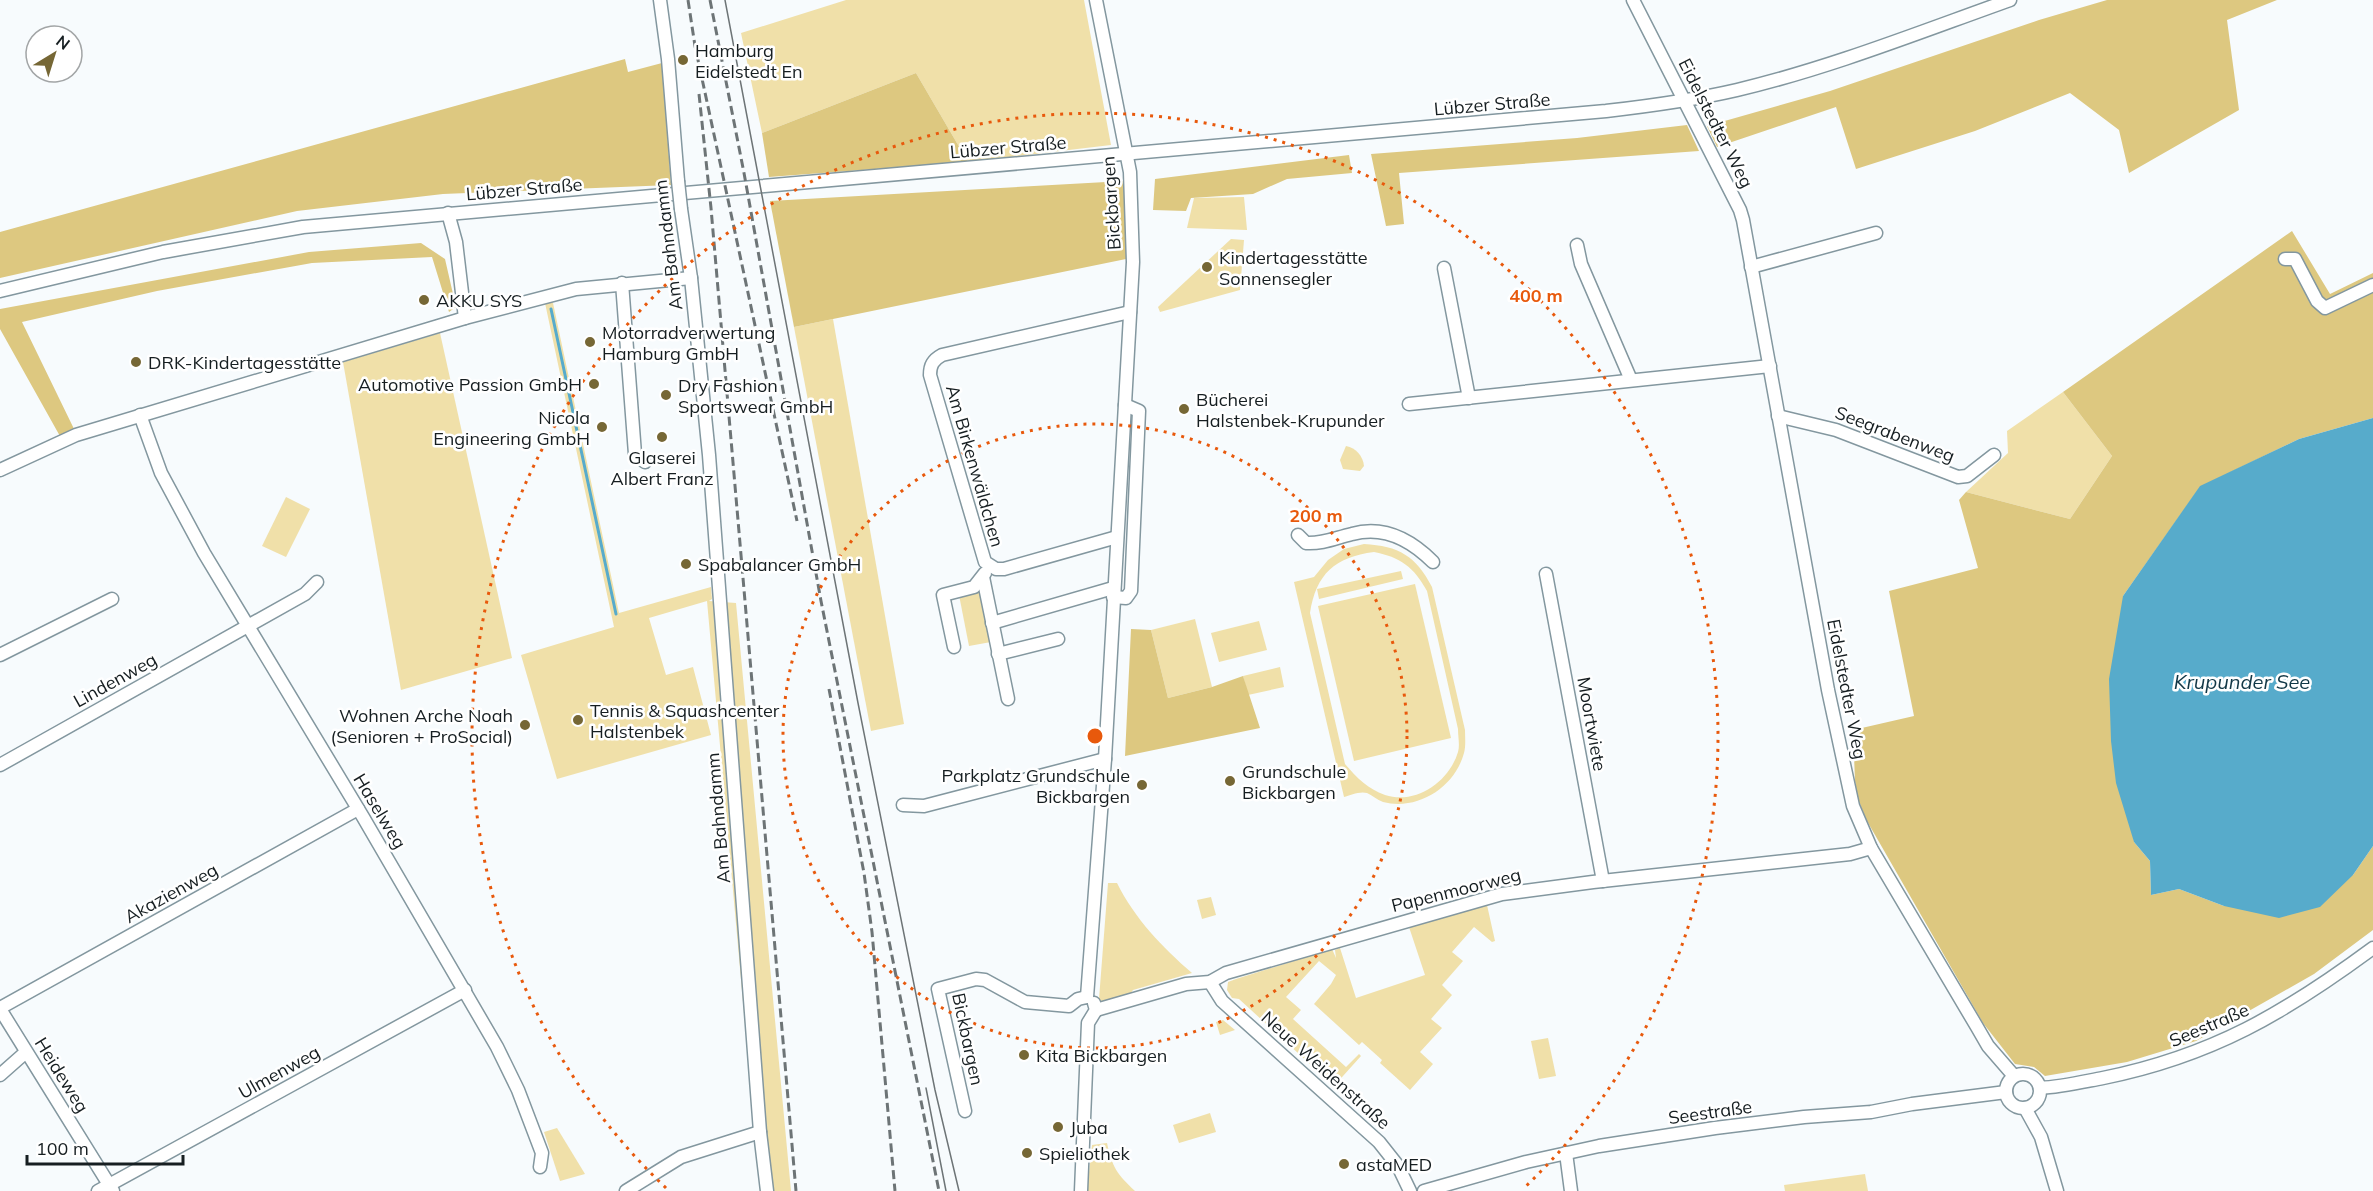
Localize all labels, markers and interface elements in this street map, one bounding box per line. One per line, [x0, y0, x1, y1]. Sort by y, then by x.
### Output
north arrow [24, 24, 84, 84]
text: N [52, 31, 74, 54]
place label: Hamburg Eidelstedt En [695, 39, 803, 83]
marker: Hamburg Eidelstedt En [676, 53, 690, 67]
street label: Eidelstedter Weg [1673, 54, 1759, 192]
street label: Lübzer Straße [1433, 87, 1551, 121]
street label: Lübzer Straße [949, 130, 1067, 164]
street label: Bickbargen [1096, 155, 1126, 251]
street label: Lübzer Straße [465, 172, 583, 206]
street label: Am Bahndamm [649, 179, 687, 311]
place label: Kindertagesstätte Sonnensegler [1219, 246, 1368, 290]
marker: Kindertagesstätte Sonnensegler [1200, 260, 1214, 274]
text: 400 m [1509, 284, 1563, 307]
place label: AKKU SYS [436, 289, 522, 312]
marker: AKKU SYS [417, 293, 431, 307]
place label: Motorradverwertung Hamburg GmbH [602, 321, 775, 365]
marker: Motorradverwertung Hamburg GmbH [583, 335, 597, 349]
place label: DRK-Kindertagesstätte [148, 351, 341, 374]
marker: DRK-Kindertagesstätte [129, 355, 143, 369]
place label: Automotive Passion GmbH [358, 373, 582, 396]
place label: Dry Fashion Sportswear GmbH [678, 374, 833, 418]
marker: Automotive Passion GmbH [587, 377, 601, 391]
street label: Am Birkenwäldchen [941, 382, 1009, 550]
marker: Dry Fashion Sportswear GmbH [659, 388, 673, 402]
place label: Bücherei Halstenbek-Krupunder [1196, 388, 1385, 432]
street label: Seegrabenweg [1832, 401, 1958, 467]
marker: Bücherei Halstenbek-Krupunder [1177, 402, 1191, 416]
place label: Nicola Engineering GmbH [433, 406, 590, 450]
marker: Nicola Engineering GmbH [595, 420, 609, 434]
marker: Glaserei Albert Franz [655, 430, 669, 444]
place label: Glaserei Albert Franz [610, 446, 714, 490]
text: 200 m [1289, 504, 1343, 527]
place label: Spabalancer GmbH [698, 553, 861, 576]
marker: Spabalancer GmbH [679, 557, 693, 571]
street label: Eidelstedter Weg [1822, 617, 1872, 761]
street label: Lindenweg [69, 648, 161, 712]
water label: Krupunder See [2174, 669, 2310, 694]
street label: Moortwiete [1572, 675, 1612, 773]
place label: Tennis & Squashcenter Halstenbek [590, 699, 780, 743]
place label: Wohnen Arche Noah (Senioren + ProSocial) [330, 704, 513, 748]
marker: Tennis & Squashcenter Halstenbek [571, 713, 585, 727]
marker: Wohnen Arche Noah (Senioren + ProSocial) [518, 718, 532, 732]
centre of rings [1085, 726, 1105, 746]
street label: Am Bahndamm [701, 752, 735, 884]
place label: Grundschule Bickbargen [1242, 760, 1346, 804]
place label: Parkplatz Grundschule Bickbargen [942, 764, 1130, 808]
street label: Haselweg [349, 769, 411, 853]
marker: Grundschule Bickbargen [1223, 774, 1237, 788]
marker: Parkplatz Grundschule Bickbargen [1135, 778, 1149, 792]
street label: Akazienweg [120, 858, 222, 928]
street label: Papenmoorweg [1389, 863, 1523, 917]
street label: Bickbargen [947, 991, 989, 1087]
street label: Seestraße [2166, 998, 2252, 1052]
street label: Neue Weidenstraße [1257, 1006, 1395, 1134]
street label: Heideweg [30, 1033, 94, 1117]
street label: Ulmenweg [234, 1040, 324, 1104]
place label: Kita Bickbargen [1036, 1044, 1167, 1067]
marker: Kita Bickbargen [1017, 1048, 1031, 1062]
street label: Seestraße [1667, 1095, 1753, 1129]
place label: Juba [1070, 1116, 1108, 1139]
marker: Juba [1051, 1120, 1065, 1134]
scale bar [27, 1128, 183, 1166]
text: 100 m [36, 1137, 89, 1160]
place label: Spieliothek [1039, 1142, 1130, 1165]
marker: Spieliothek [1020, 1146, 1034, 1160]
place label: astaMED [1356, 1153, 1432, 1176]
marker: astaMED [1337, 1157, 1351, 1171]

